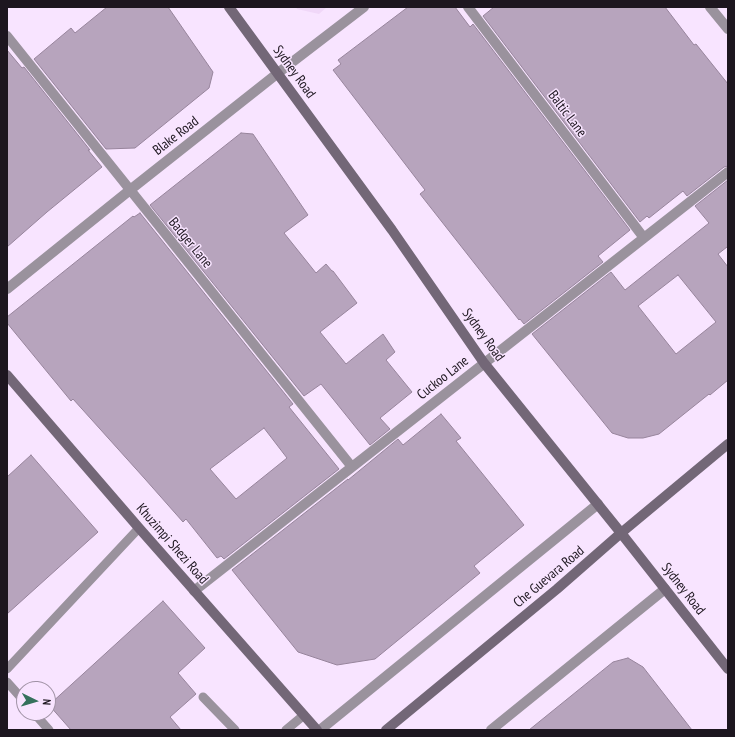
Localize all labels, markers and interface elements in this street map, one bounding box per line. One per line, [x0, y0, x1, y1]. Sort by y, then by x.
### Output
street label: Sydney Road [269, 42, 319, 102]
street label: Baltic Lane [544, 88, 590, 140]
street label: Blake Road [150, 113, 202, 159]
street label: Badger Lane [165, 214, 215, 272]
street label: Sydney Road [458, 305, 508, 365]
street label: Cuckoo Lane [414, 353, 472, 403]
street label: Khuzimpi Shezi Road [132, 500, 212, 588]
street label: Che Guevara Road [510, 543, 588, 611]
street label: Sydney Road [658, 560, 708, 618]
north arrow [16, 681, 56, 721]
text: N [40, 698, 54, 706]

